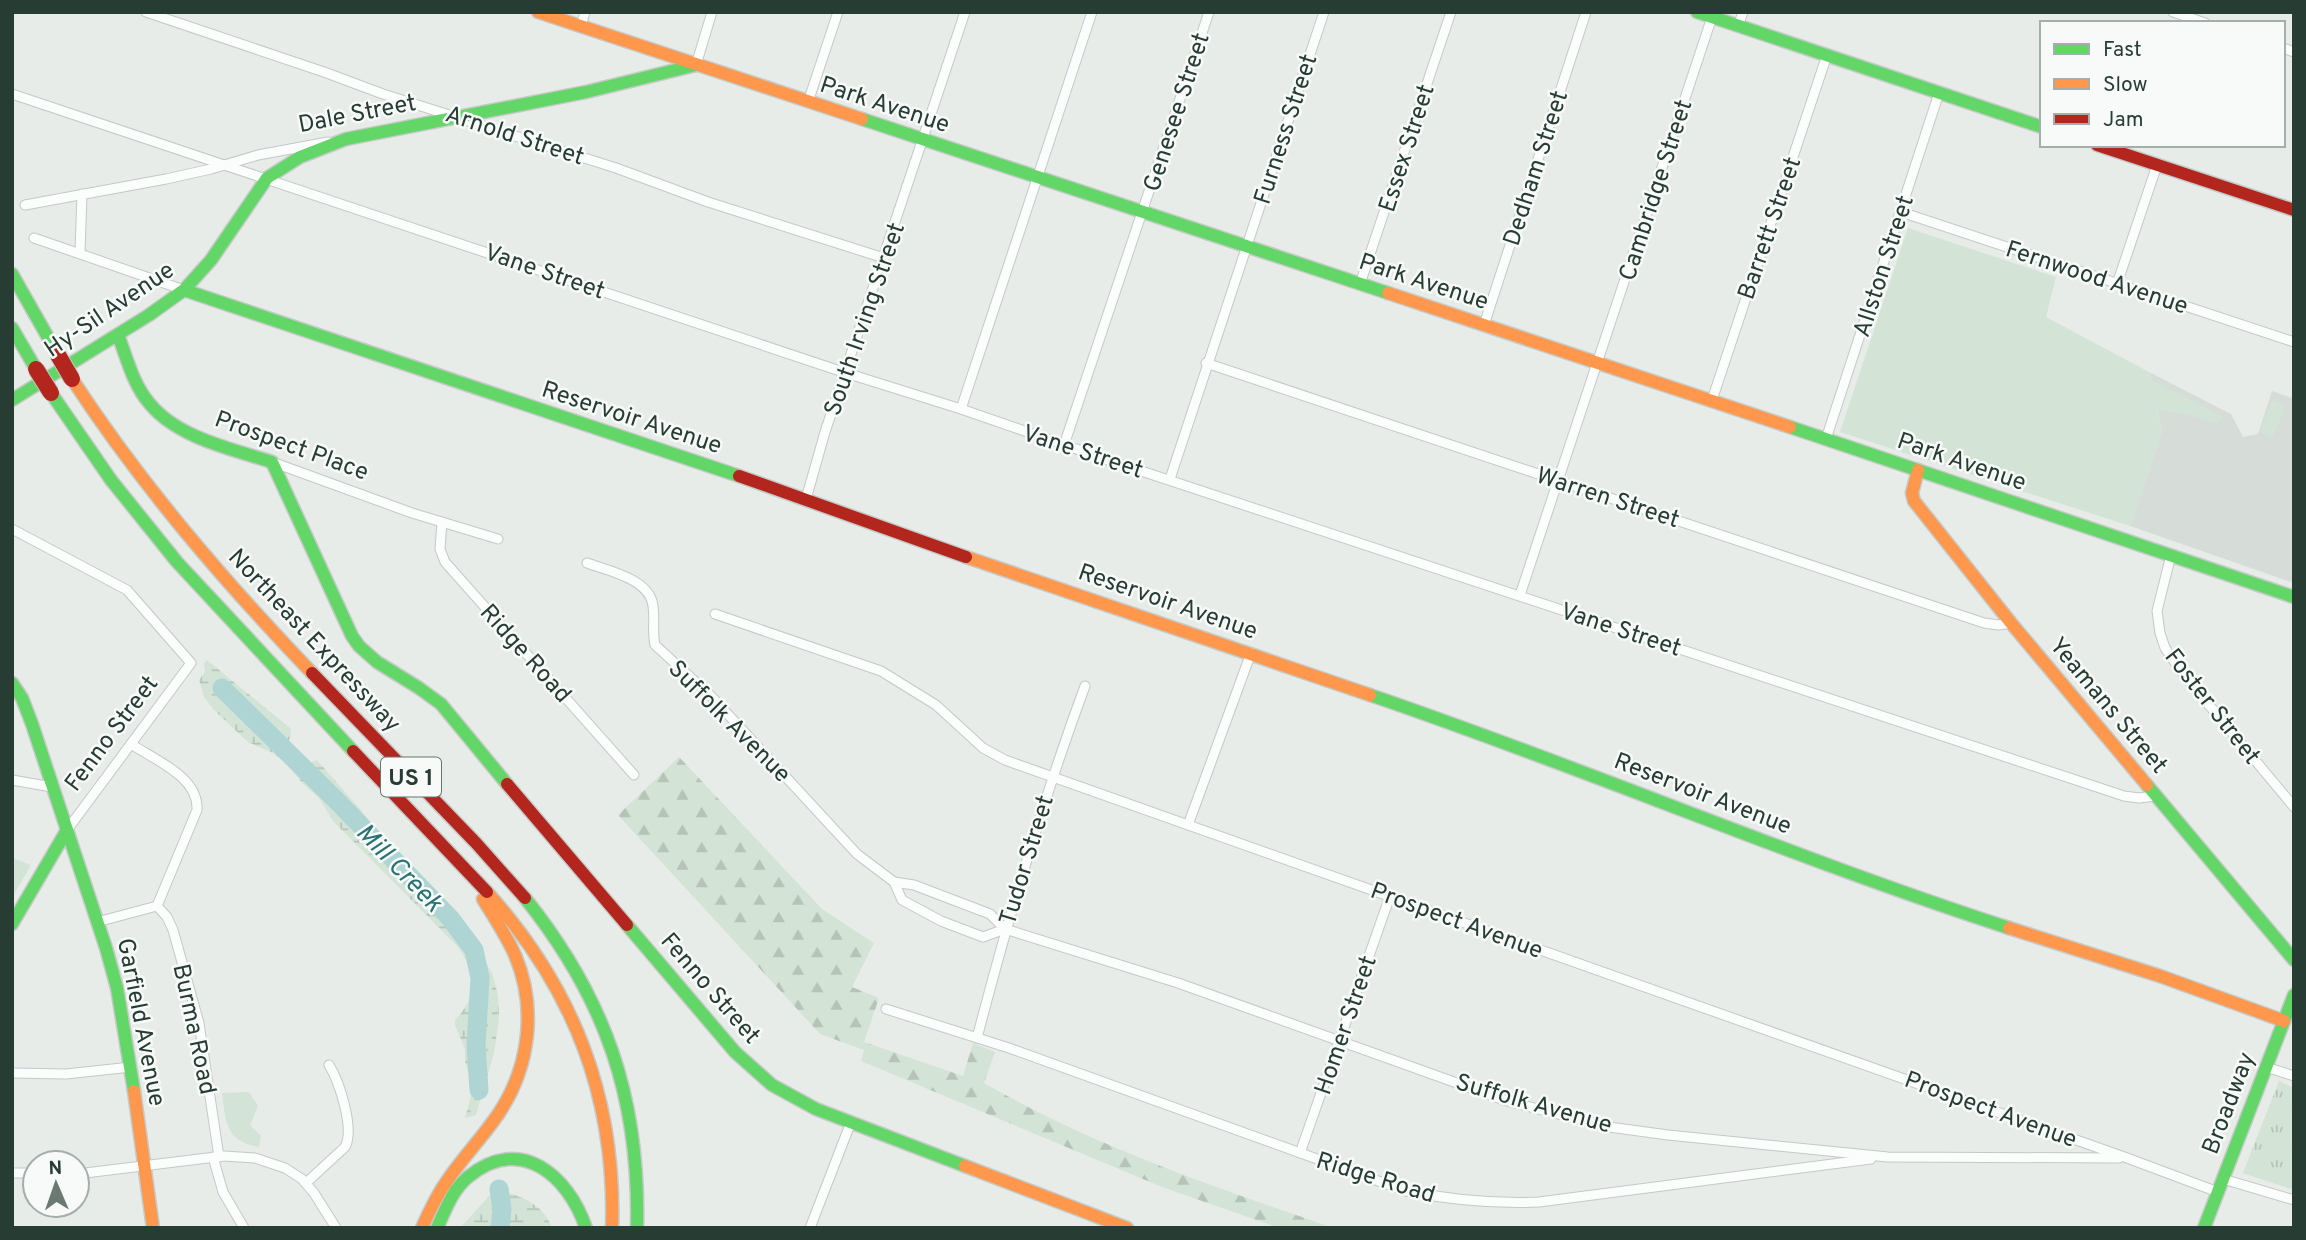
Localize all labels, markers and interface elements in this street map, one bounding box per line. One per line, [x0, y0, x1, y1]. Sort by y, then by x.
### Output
legend [2040, 21, 2285, 147]
street label: Genesee Street [1138, 29, 1218, 196]
text: Fast [2103, 37, 2142, 64]
street label: Furness Street [1248, 51, 1325, 209]
street label: Park Avenue [816, 71, 953, 141]
text: Slow [2103, 72, 2148, 99]
street label: Essex Street [1373, 81, 1443, 216]
street label: Dedham Street [1498, 87, 1576, 250]
street label: Dale Street [296, 89, 419, 141]
street label: Cambridge Street [1613, 96, 1700, 285]
street label: Arnold Street [441, 100, 588, 173]
text: Jam [2103, 107, 2144, 134]
street label: Barrett Street [1732, 153, 1809, 304]
street label: Allston Street [1848, 192, 1922, 341]
street label: South Irving Street [819, 219, 913, 420]
street label: Fernwood Avenue [2001, 235, 2191, 323]
street label: Vane Street [480, 238, 609, 307]
street label: Park Avenue [1355, 248, 1492, 318]
street label: Hy-Sil Avenue [39, 256, 181, 365]
street label: Reservoir Avenue [538, 376, 725, 462]
street label: Prospect Place [210, 405, 372, 489]
street label: Vane Street [1018, 419, 1147, 487]
street label: Park Avenue [1893, 427, 2030, 499]
street label: Warren Street [1532, 462, 1683, 536]
street label: Northeast Expressway [221, 543, 406, 739]
street label: Reservoir Avenue [1074, 558, 1261, 648]
street label: Vane Street [1556, 597, 1685, 665]
street label: Ridge Road [472, 599, 577, 710]
street label: Yeamans Street [2042, 632, 2173, 781]
street label: Foster Street [2157, 643, 2266, 771]
street label: Suffolk Avenue [661, 655, 796, 790]
street label: Fenno Street [59, 670, 166, 798]
street label: Reservoir Avenue [1609, 747, 1795, 842]
road number: US 1 [381, 758, 441, 796]
street label: Tudor Street [994, 792, 1062, 929]
water label: Mill Creek [348, 817, 449, 921]
street label: Prospect Avenue [1366, 877, 1547, 967]
street label: Fenno Street [653, 928, 766, 1051]
street label: Garfield Avenue [109, 936, 171, 1109]
street label: Homer Street [1309, 952, 1385, 1099]
street label: Burma Road [165, 961, 222, 1098]
street label: Broadway [2197, 1048, 2263, 1159]
street label: Prospect Avenue [1900, 1066, 2081, 1156]
street label: Suffolk Avenue [1452, 1068, 1615, 1142]
street label: Ridge Road [1312, 1147, 1439, 1211]
north arrow [21, 1149, 91, 1219]
text: N [48, 1157, 63, 1181]

